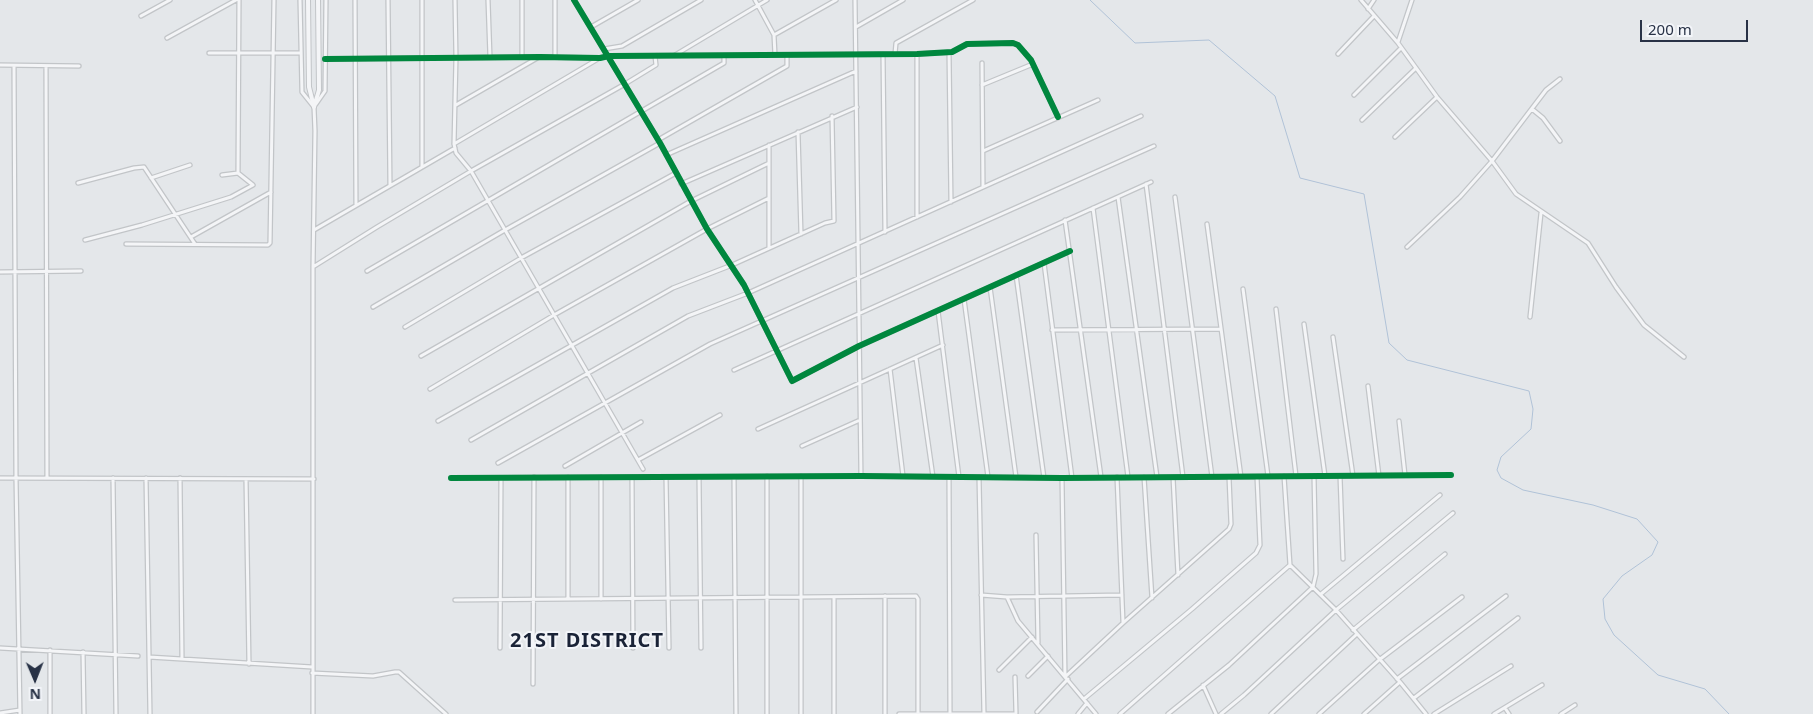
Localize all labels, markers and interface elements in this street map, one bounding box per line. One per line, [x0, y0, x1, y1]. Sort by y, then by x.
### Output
scale bar [1643, 10, 1750, 42]
text: 200 m [1648, 19, 1692, 39]
district label: 21ST DISTRICT [508, 629, 666, 653]
north arrow [10, 654, 60, 704]
text: N [29, 685, 41, 704]

